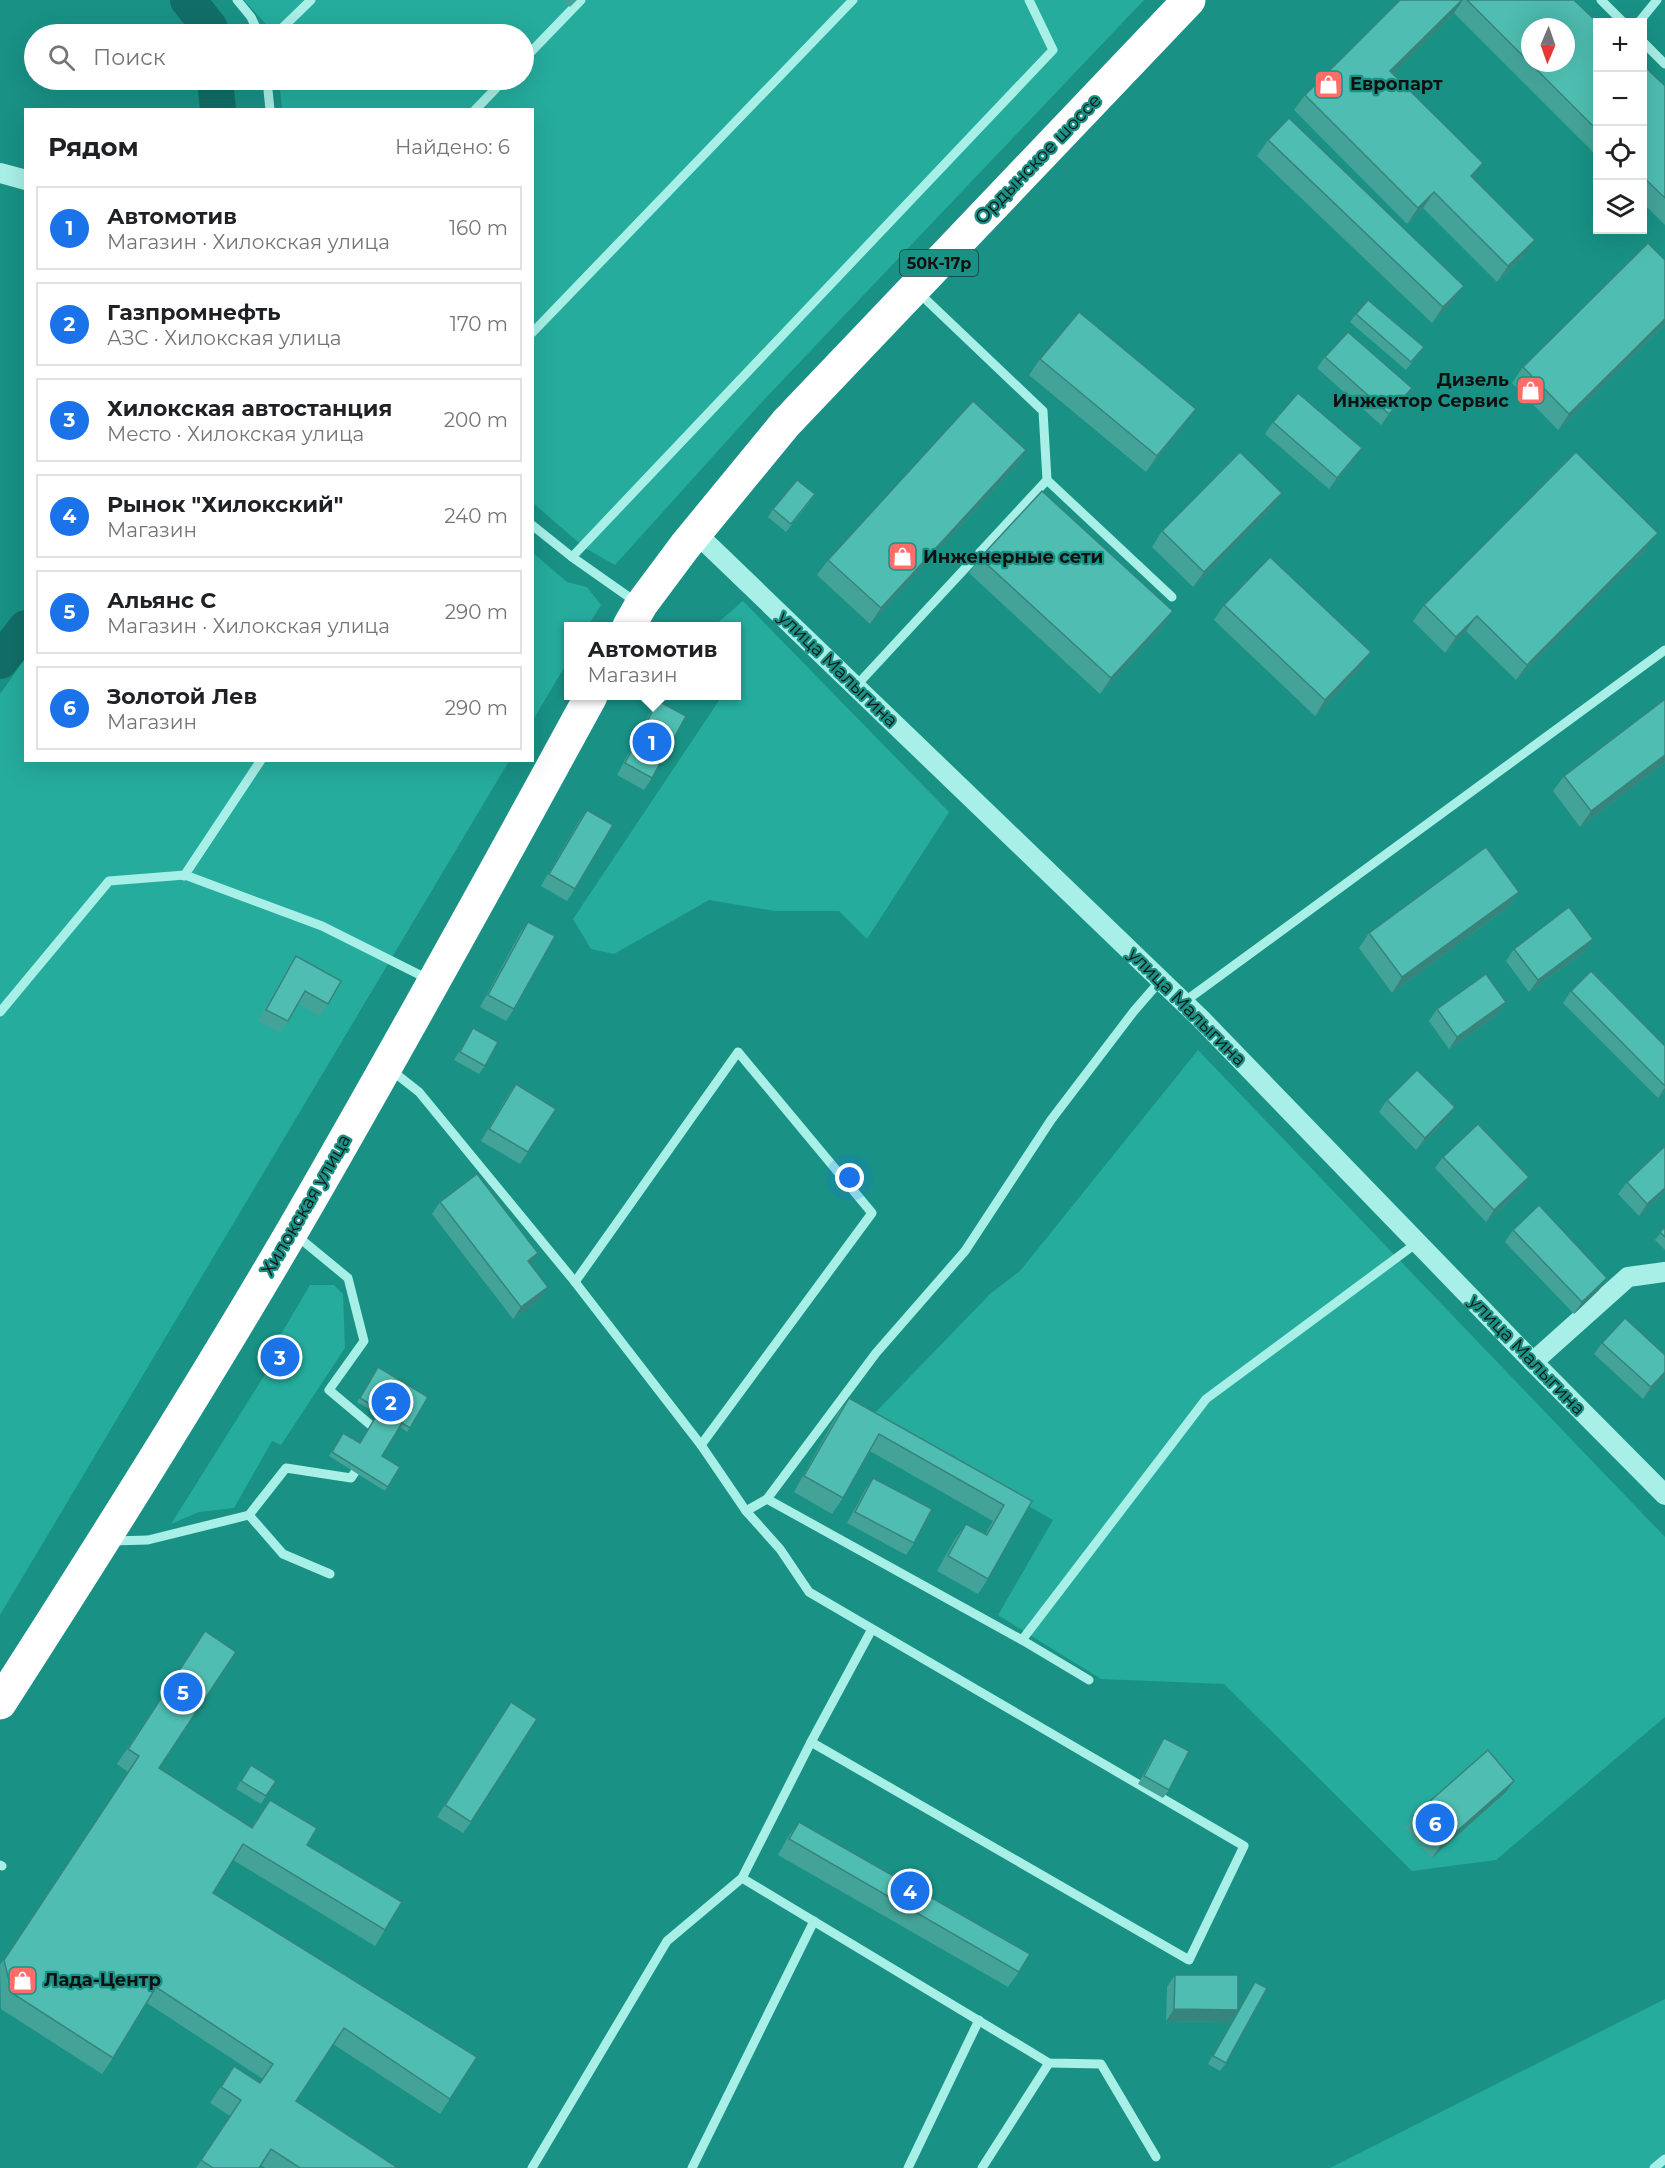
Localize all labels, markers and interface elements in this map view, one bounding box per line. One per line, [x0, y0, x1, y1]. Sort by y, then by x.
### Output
north arrow [1521, 18, 1575, 72]
map controls [1593, 18, 1647, 234]
button: + [1593, 18, 1647, 72]
search box [24, 24, 534, 90]
icon: search [45, 41, 78, 74]
text: Поиск [93, 44, 165, 71]
shop icon: Европарт [1313, 68, 1345, 100]
button: − [1593, 72, 1647, 126]
place label: Европарт [1350, 73, 1443, 95]
street label: Ордынское шоссе [970, 89, 1106, 229]
button: locate [1593, 126, 1647, 180]
text: Рядом [48, 131, 139, 163]
text: Найдено: 6 [395, 135, 510, 159]
button: layers [1593, 180, 1647, 234]
text: Автомотив [107, 203, 237, 230]
text: 1 [66, 216, 73, 240]
text: 160 m [449, 216, 508, 240]
text: Магазин · Хилокская улица [107, 230, 390, 254]
road number: 50К-17р [900, 250, 978, 276]
text: Газпромнефть [107, 299, 281, 326]
text: 2 [64, 312, 75, 336]
text: 170 m [450, 312, 508, 336]
text: АЗС · Хилокская улица [107, 326, 341, 350]
place label: Дизель Инжектор Сервис [1332, 369, 1509, 412]
shop icon: Дизель Инжектор Сервис [1514, 374, 1546, 406]
text: Хилокская автостанция [107, 395, 392, 422]
text: 3 [64, 408, 75, 432]
text: 200 m [444, 408, 508, 432]
text: Место · Хилокская улица [107, 422, 364, 446]
text: Рынок "Хилокский" [107, 491, 343, 518]
text: 4 [63, 504, 76, 528]
text: 240 m [444, 504, 508, 528]
text: Магазин [107, 518, 197, 542]
shop icon: Инженерные сети [886, 541, 918, 573]
place label: Инженерные сети [923, 546, 1103, 568]
text: Альянс С [107, 587, 216, 614]
text: 5 [64, 600, 75, 624]
text: 290 m [445, 600, 508, 624]
street label: улица Малыгина [773, 606, 902, 732]
text: Магазин · Хилокская улица [107, 614, 390, 638]
popup [564, 622, 741, 700]
text: Автомотив [588, 636, 717, 663]
text: Магазин [588, 663, 678, 687]
text: Золотой Лев [107, 683, 257, 710]
text: 6 [63, 696, 76, 720]
text: 290 m [445, 696, 508, 720]
text: Магазин [107, 710, 197, 734]
pin: 1 [632, 720, 672, 764]
street label: улица Малыгина [1123, 943, 1251, 1071]
street label: Хилокская улица [257, 1130, 355, 1280]
your location [835, 1163, 864, 1192]
street label: улица Малыгина [1464, 1290, 1590, 1419]
pin: 3 [260, 1334, 300, 1380]
pin: 2 [372, 1380, 410, 1424]
pin: 5 [164, 1670, 202, 1714]
pin: 6 [1416, 1800, 1454, 1846]
pin: 4 [890, 1868, 930, 1914]
shop icon: Лада-Центр [7, 1964, 39, 1996]
place label: Лада-Центр [44, 1969, 161, 1991]

